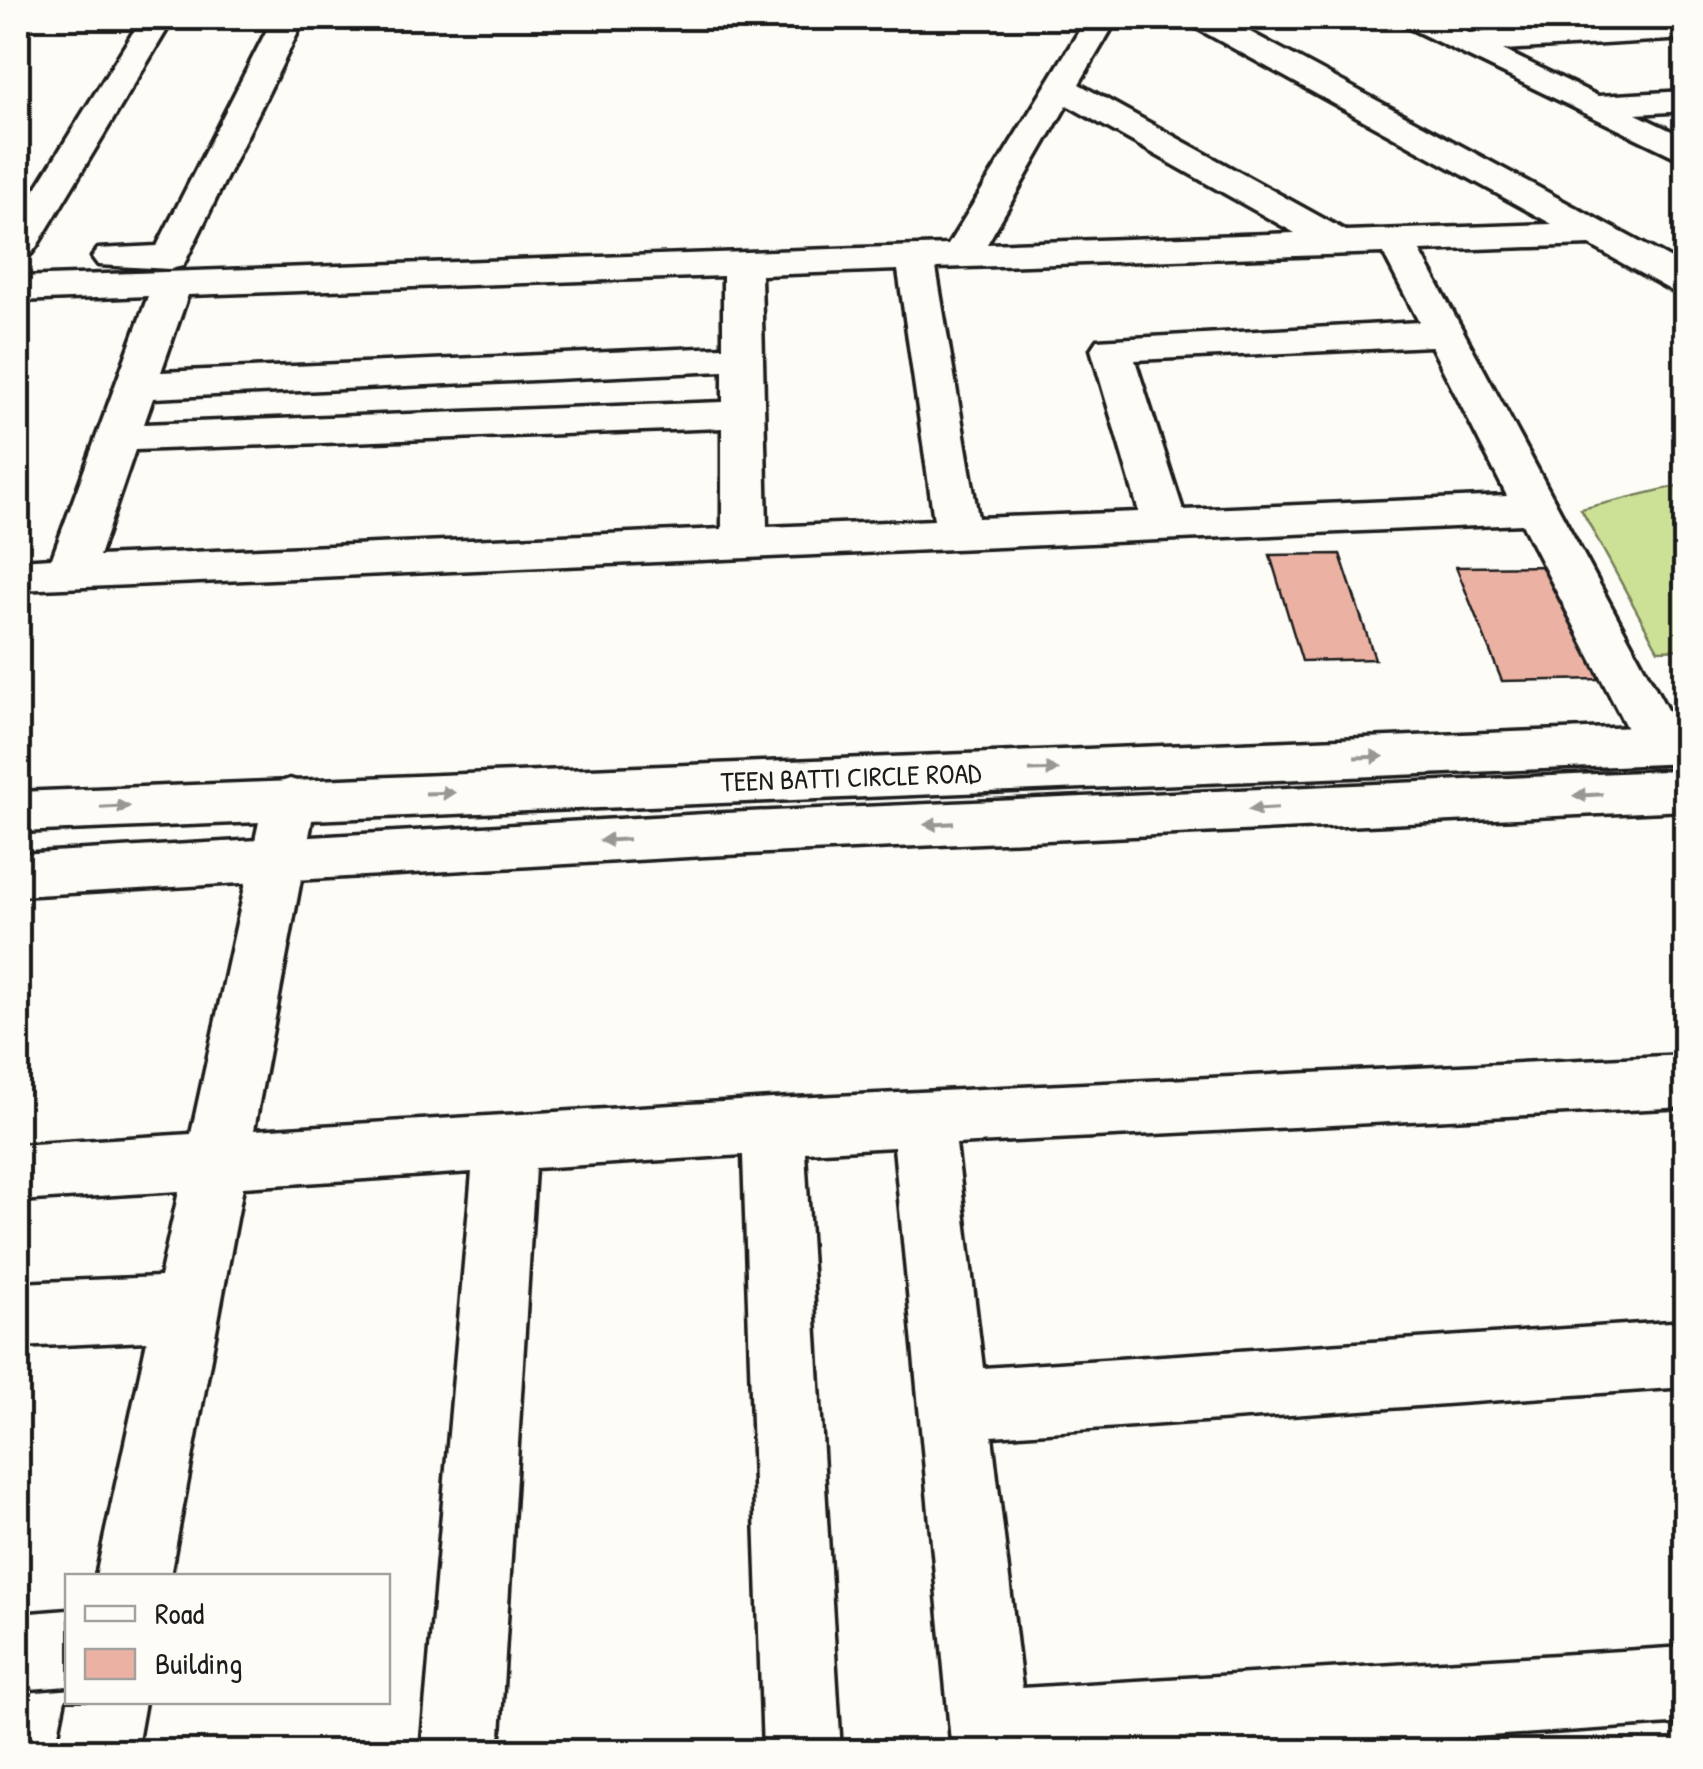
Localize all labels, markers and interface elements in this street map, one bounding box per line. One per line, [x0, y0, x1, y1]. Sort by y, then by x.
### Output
one-way arrow [1353, 749, 1385, 765]
street label: TEEN BATTI CIRCLE ROAD [720, 753, 983, 801]
one-way arrow [1029, 762, 1061, 778]
one-way arrow [424, 785, 456, 801]
one-way arrow [1572, 787, 1604, 803]
one-way arrow [99, 799, 131, 815]
one-way arrow [1247, 802, 1279, 818]
one-way arrow [922, 816, 954, 832]
one-way arrow [598, 832, 630, 848]
legend [65, 1574, 390, 1704]
text: Road [155, 1593, 204, 1633]
text: Building [155, 1643, 242, 1683]

